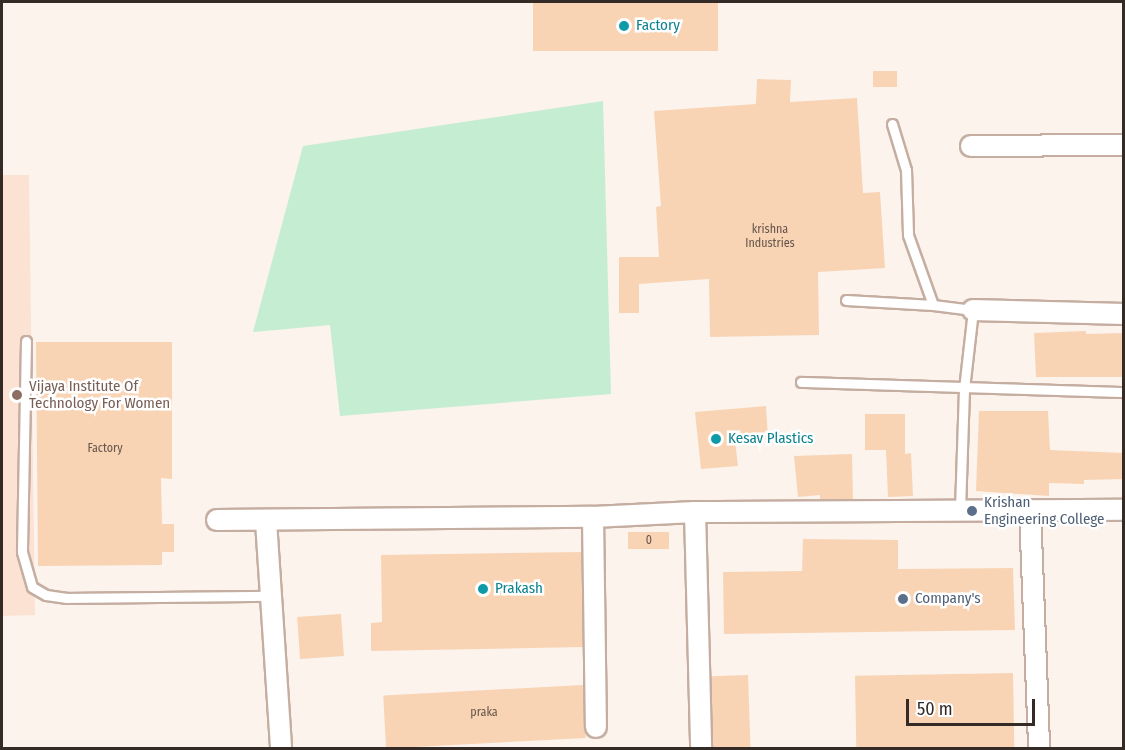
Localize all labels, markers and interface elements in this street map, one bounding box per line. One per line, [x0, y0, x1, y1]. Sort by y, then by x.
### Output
place label: Factory [636, 17, 680, 35]
marker: Factory [617, 19, 631, 33]
house number: krishna Industries [745, 223, 795, 251]
place label: Vijaya Institute Of Technology For Women [29, 377, 170, 412]
marker: Vijaya Institute Of Technology For Women [10, 388, 24, 402]
place label: Kesav Plastics [728, 430, 813, 448]
marker: Kesav Plastics [709, 432, 723, 446]
house number: Factory [87, 442, 123, 456]
place label: Krishan Engineering College [984, 493, 1105, 528]
marker: Krishan Engineering College [965, 504, 979, 518]
house number: 0 [646, 534, 652, 548]
place label: Prakash [495, 580, 543, 598]
marker: Prakash [476, 582, 490, 596]
place label: Company's [915, 590, 981, 608]
marker: Company's [896, 592, 910, 606]
scale bar [909, 687, 1038, 725]
text: 50 m [917, 698, 953, 720]
house number: praka [470, 706, 498, 720]

